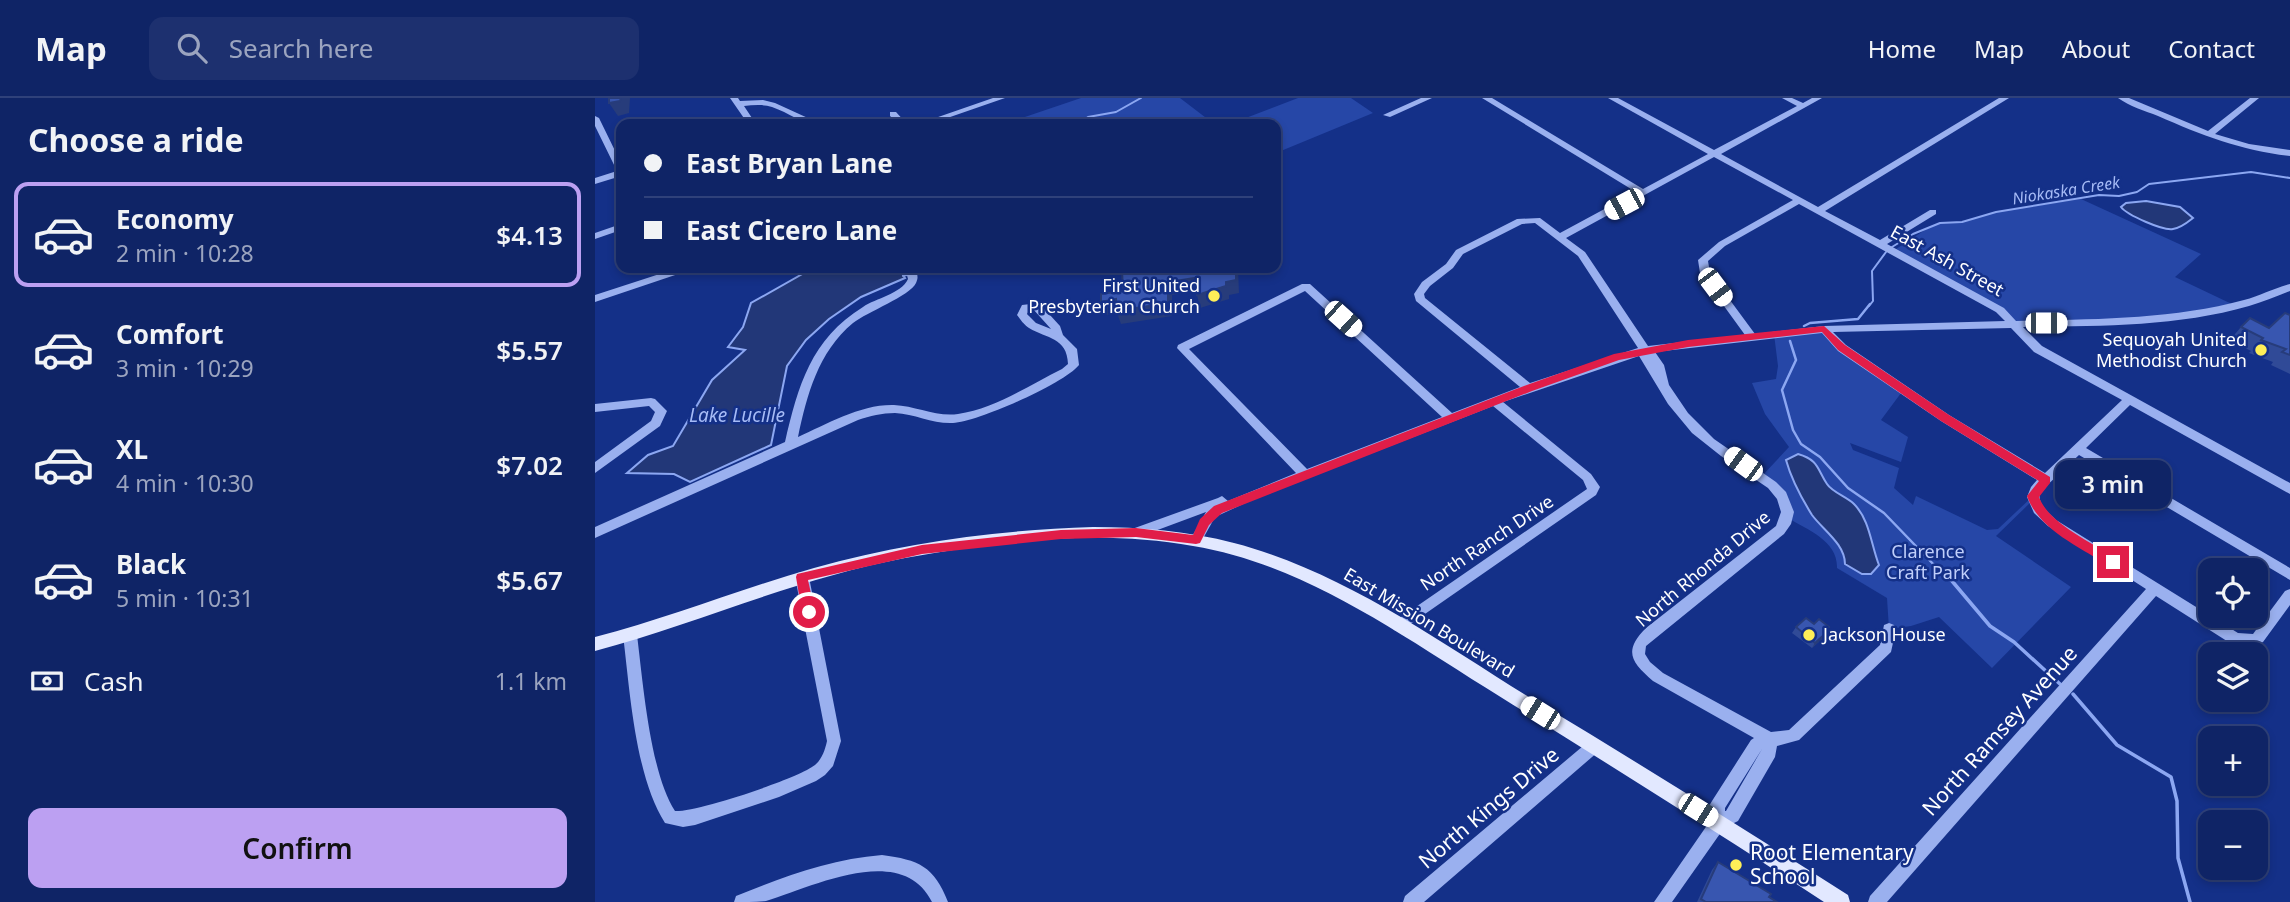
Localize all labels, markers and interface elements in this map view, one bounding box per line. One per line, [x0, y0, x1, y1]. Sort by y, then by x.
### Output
search box [149, 17, 639, 80]
text: Map [35, 26, 107, 71]
icon: search [173, 29, 211, 67]
text: Search here [229, 30, 373, 66]
text: Home [1868, 32, 1936, 65]
text: Map [1974, 32, 2024, 65]
text: About [2062, 32, 2130, 65]
text: Contact [2168, 32, 2255, 65]
text: Choose a ride [28, 118, 244, 161]
text: East Bryan Lane [686, 145, 893, 181]
water label: Niokaska Creek [2011, 170, 2123, 209]
car [1601, 185, 1648, 223]
text: Economy [116, 201, 234, 237]
icon: car [32, 203, 95, 266]
text: East Cicero Lane [686, 212, 897, 248]
text: $4.13 [496, 217, 563, 253]
street label: East Ash Street [1887, 219, 2009, 301]
text: 2 min · 10:28 [116, 237, 254, 269]
car [1694, 264, 1737, 310]
place label: First United Presbyterian Church [1028, 273, 1200, 318]
marker: First United Presbyterian Church [1206, 288, 1222, 304]
car [1321, 297, 1366, 341]
car [2026, 313, 2068, 334]
text: Comfort [116, 316, 224, 352]
icon: car [32, 318, 95, 381]
place label: Sequoyah United Methodist Church [2096, 327, 2247, 372]
text: $5.57 [496, 332, 563, 368]
marker: Sequoyah United Methodist Church [2253, 342, 2269, 358]
text: 3 min · 10:29 [116, 352, 254, 384]
water label: Lake Lucille [689, 402, 785, 428]
text: XL [116, 431, 148, 467]
icon: car [32, 433, 95, 496]
car [1720, 443, 1767, 485]
text: $7.02 [496, 447, 563, 483]
callout: 3 min [2055, 461, 2171, 510]
text: 4 min · 10:30 [116, 467, 254, 499]
text: 3 min [2082, 468, 2144, 500]
street label: North Ranch Drive [1415, 489, 1558, 596]
street label: North Rhonda Drive [1630, 505, 1775, 632]
park label: Clarence Craft Park [1886, 539, 1970, 584]
text: Black [116, 546, 186, 582]
route end [2097, 546, 2129, 578]
icon: car [32, 548, 95, 611]
map controls [2198, 558, 2268, 880]
button: locate [2198, 558, 2268, 628]
text: $5.67 [496, 562, 563, 598]
street label: East Mission Boulevard [1340, 562, 1519, 683]
text: 5 min · 10:31 [116, 582, 254, 614]
route start [793, 596, 825, 628]
place label: Jackson House [1821, 622, 1946, 646]
marker: Jackson House [1801, 627, 1817, 643]
street label: North Ramsey Avenue [1916, 640, 2083, 821]
button: layers [2198, 642, 2268, 712]
icon: cash [28, 662, 66, 700]
text: Cash [84, 663, 144, 699]
text: 1.1 km [495, 665, 567, 697]
car [1517, 693, 1564, 733]
button: + [2198, 726, 2268, 796]
street label: North Kings Drive [1412, 740, 1564, 874]
car [1675, 790, 1722, 830]
button: Confirm [28, 808, 567, 888]
button: − [2198, 810, 2268, 880]
place label: Root Elementary School [1750, 838, 1914, 890]
marker: Root Elementary School [1728, 857, 1744, 873]

